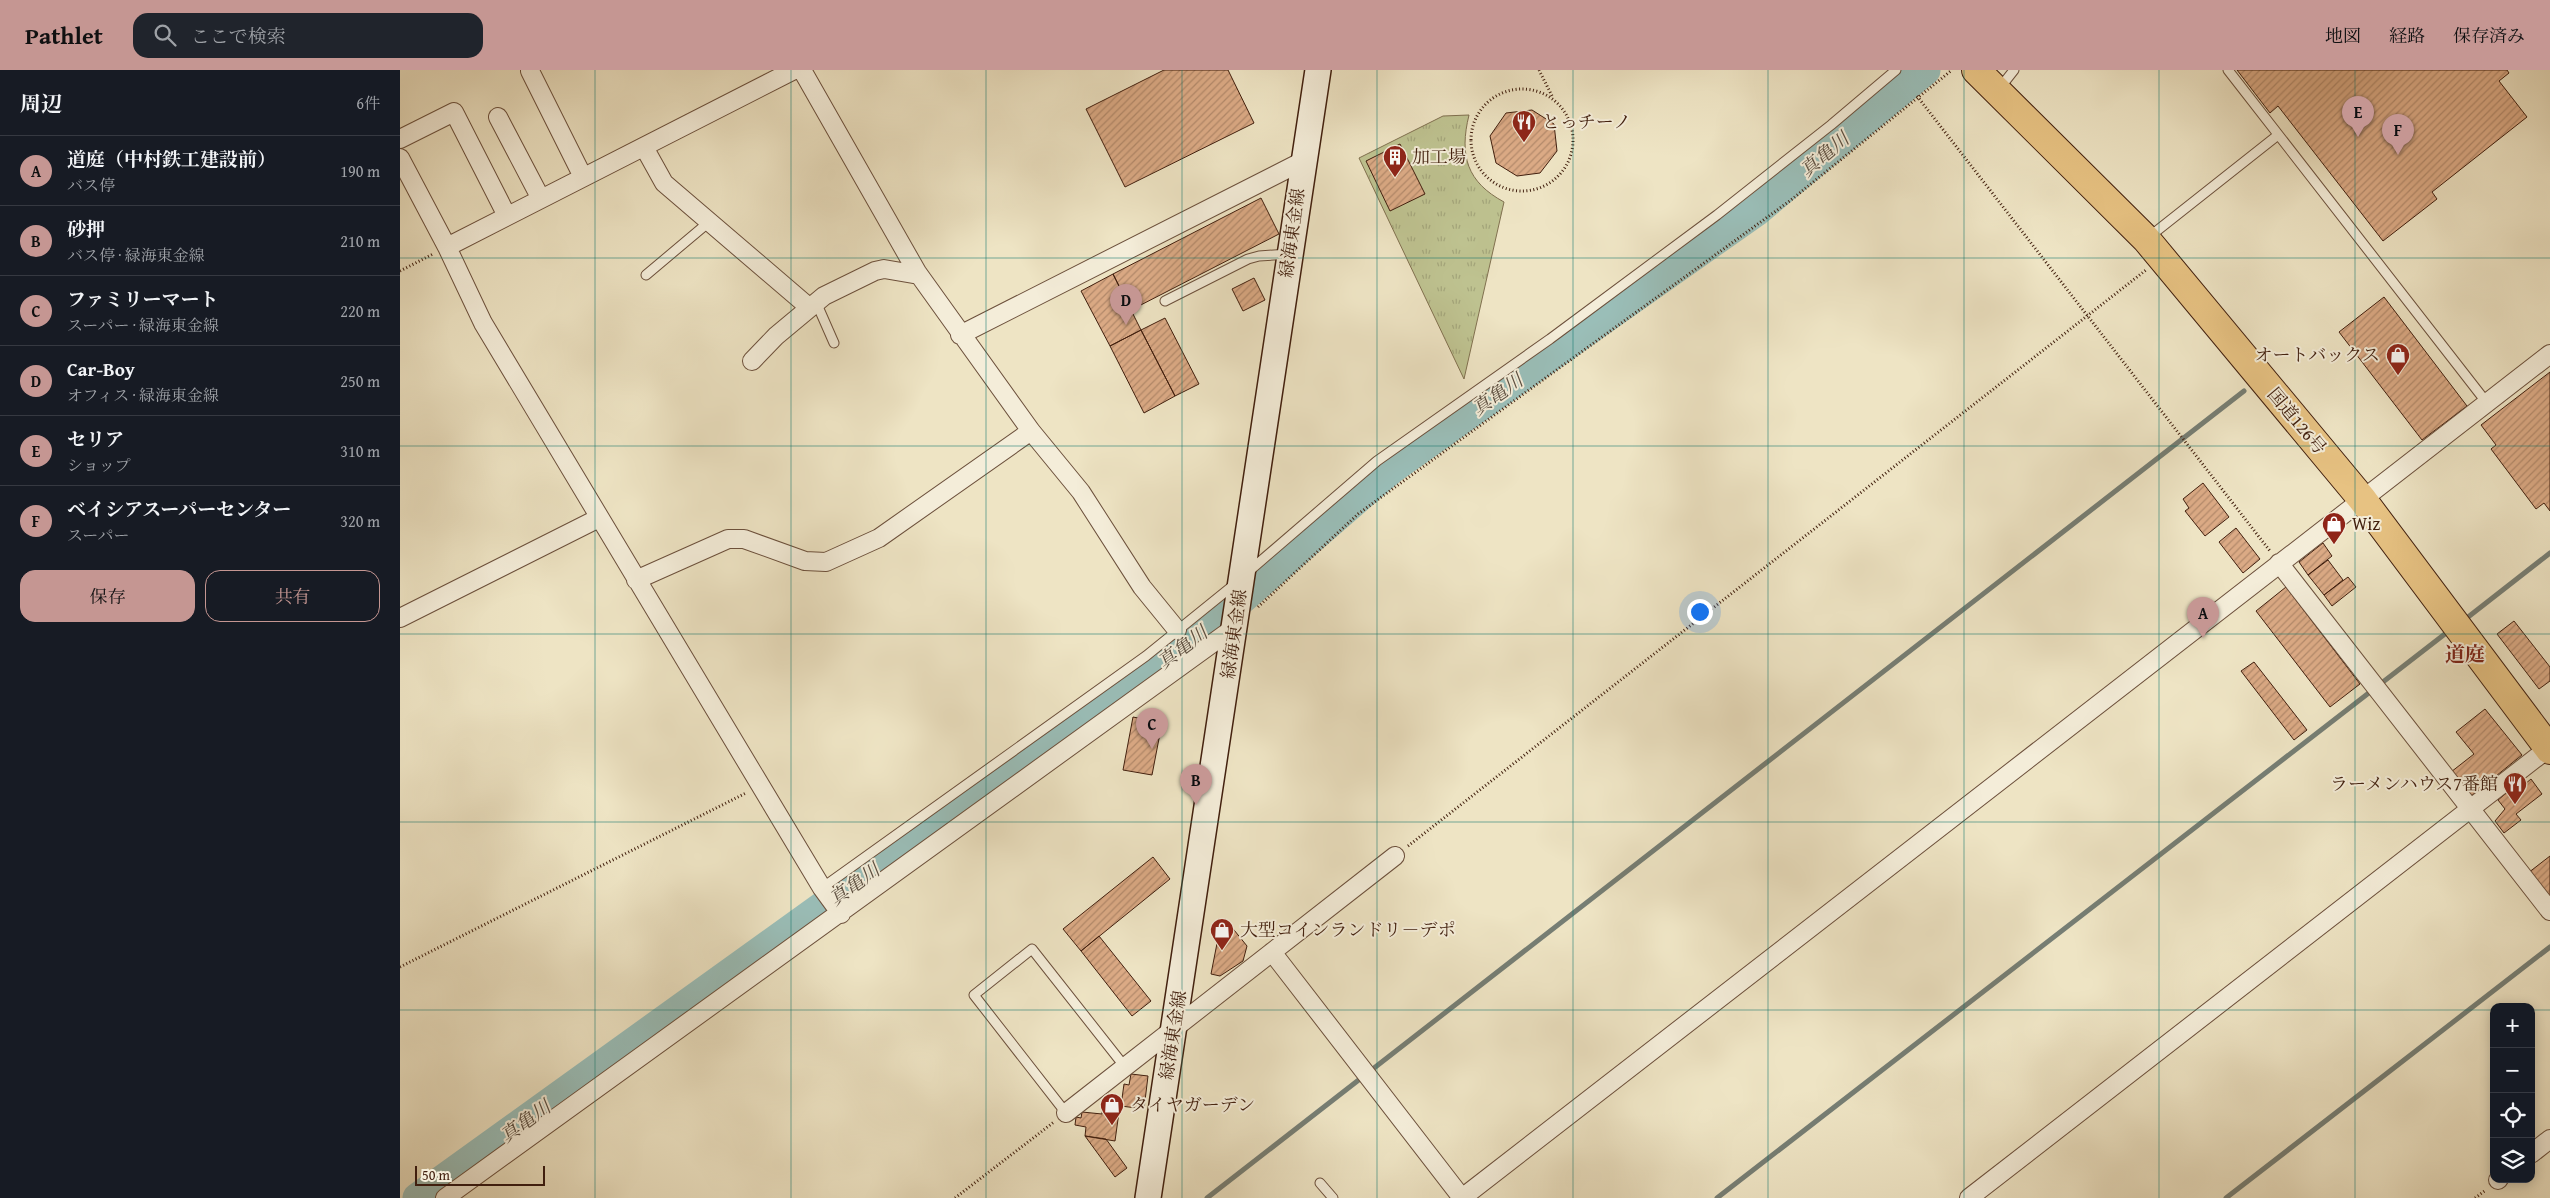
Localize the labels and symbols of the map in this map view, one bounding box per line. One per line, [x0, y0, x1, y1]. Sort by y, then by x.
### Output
pin: E [2342, 96, 2374, 137]
place label: とっチーノ [1542, 108, 1631, 135]
restaurant icon: とっチーノ [1511, 109, 1537, 143]
pin: F [2382, 114, 2414, 155]
water label: 真亀川 [1793, 124, 1856, 183]
place label: 加工場 [1412, 143, 1466, 170]
building icon: 加工場 [1382, 144, 1408, 178]
street label: 緑海東金線 [1272, 186, 1311, 279]
pin: D [1110, 284, 1142, 325]
place label: オートバックス [2255, 341, 2380, 368]
shop icon: オートバックス [2385, 342, 2411, 376]
water label: 真亀川 [1466, 365, 1530, 422]
street label: 国道126号 [2261, 381, 2333, 460]
place label: Wiz [2352, 510, 2380, 537]
shop icon: Wiz [2321, 511, 2347, 545]
street label: 緑海東金線 [1214, 587, 1253, 680]
pin: A [2187, 597, 2219, 638]
your location [1687, 599, 1713, 625]
water label: 真亀川 [1151, 617, 1215, 675]
district label: 道庭 [2445, 639, 2485, 668]
pin: C [1136, 708, 1168, 749]
pin: B [1180, 764, 1212, 805]
place label: ラーメンハウス7番館 [2330, 770, 2498, 797]
restaurant icon: ラーメンハウス7番館 [2502, 771, 2528, 805]
water label: 真亀川 [823, 855, 887, 912]
place label: 大型コインランドリ－デポ [1240, 916, 1455, 943]
shop icon: 大型コインランドリ－デポ [1209, 917, 1235, 951]
street label: 緑海東金線 [1152, 988, 1193, 1081]
place label: タイヤガーデン [1130, 1091, 1255, 1118]
water label: 真亀川 [494, 1092, 558, 1149]
shop icon: タイヤガーデン [1099, 1092, 1125, 1126]
scale bar [415, 1163, 545, 1186]

